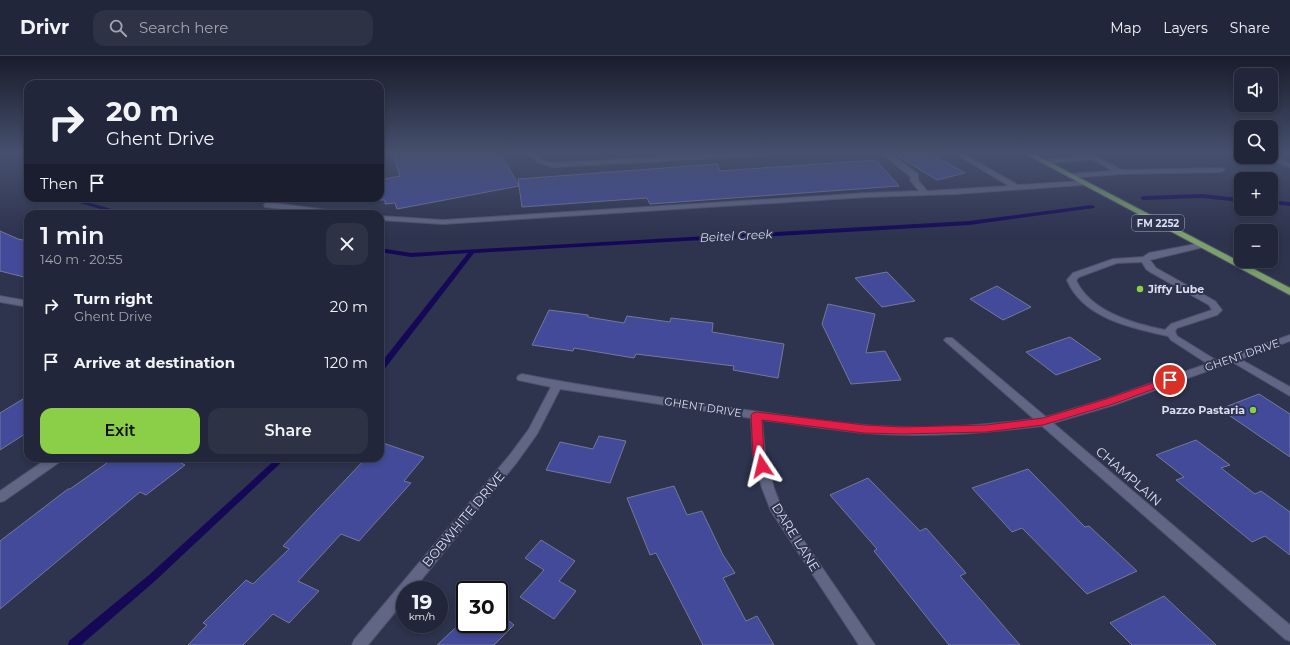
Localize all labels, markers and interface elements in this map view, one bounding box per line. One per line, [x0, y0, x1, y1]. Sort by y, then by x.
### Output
search box [93, 10, 373, 46]
text: Drivr [20, 16, 69, 39]
icon: search [107, 17, 129, 39]
text: Search here [139, 18, 228, 37]
text: Map [1110, 19, 1141, 37]
text: Layers [1163, 19, 1208, 37]
text: Share [1230, 19, 1270, 37]
map controls [1234, 68, 1278, 268]
button: sound [1234, 68, 1278, 112]
text: 20 m [106, 94, 179, 128]
icon: right [40, 96, 92, 148]
button: search [1234, 120, 1278, 164]
text: Ghent Drive [106, 128, 214, 150]
icon: arrive [86, 172, 108, 194]
button: + [1234, 172, 1278, 216]
text: Then [40, 174, 78, 193]
road number: FM 2252 [1132, 215, 1184, 231]
text: 1 min [40, 221, 104, 250]
button: close [326, 223, 368, 265]
button: − [1234, 224, 1278, 268]
water label: Beitel Creek [699, 226, 774, 245]
text: 140 m · 20:55 [40, 251, 123, 267]
place label: Jiffy Lube [1147, 282, 1204, 296]
marker: Jiffy Lube [1135, 284, 1145, 294]
text: Turn right [74, 289, 153, 308]
icon: right [40, 295, 62, 317]
text: 20 m [330, 297, 368, 316]
text: Ghent Drive [74, 308, 152, 324]
street label: GHENT DRIVE [1203, 336, 1281, 374]
icon: arrive [40, 351, 62, 373]
text: Arrive at destination [74, 353, 235, 372]
text: 120 m [324, 353, 368, 372]
pin [1153, 363, 1187, 397]
icon: arrive [1159, 369, 1181, 391]
street label: GHENT DRIVE [663, 394, 743, 420]
place label: Pazzo Pastaria [1161, 403, 1245, 417]
marker: Pazzo Pastaria [1248, 405, 1258, 415]
button: Exit [40, 408, 200, 454]
button: Share [208, 408, 368, 454]
street label: CHAMPLAIN [1093, 443, 1165, 509]
position arrow [741, 445, 783, 487]
street label: BOBWHITE DRIVE [418, 468, 508, 570]
street label: DARE LANE [769, 500, 823, 574]
speed limit sign: 30 [456, 581, 508, 633]
text: 19 [412, 590, 432, 614]
text: km/h [409, 610, 435, 623]

